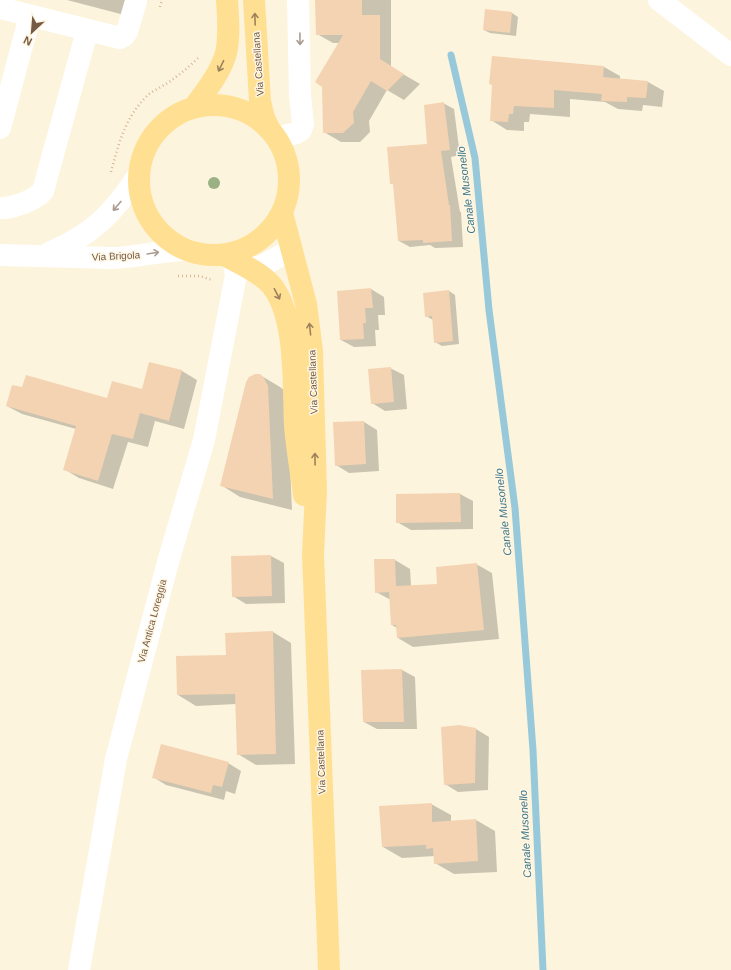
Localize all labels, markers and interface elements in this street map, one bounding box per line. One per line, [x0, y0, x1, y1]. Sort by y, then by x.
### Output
north arrow [12, 12, 52, 52]
one-way arrow [251, 13, 259, 26]
street label: Via Castellana [250, 31, 266, 96]
one-way arrow [296, 32, 303, 45]
text: N [21, 34, 34, 48]
one-way arrow [217, 59, 224, 71]
water label: Canale Musonello [455, 146, 477, 234]
one-way arrow [112, 201, 121, 211]
street label: Via Brigola [92, 249, 141, 263]
one-way arrow [146, 249, 159, 257]
one-way arrow [274, 288, 281, 300]
one-way arrow [306, 323, 313, 336]
street label: Via Castellana [306, 349, 320, 414]
one-way arrow [311, 453, 319, 466]
water label: Canale Musonello [492, 468, 514, 556]
street label: Via Antica Loreggia [136, 578, 169, 664]
street label: Via Castellana [314, 729, 328, 794]
water label: Canale Musonello [517, 790, 533, 878]

